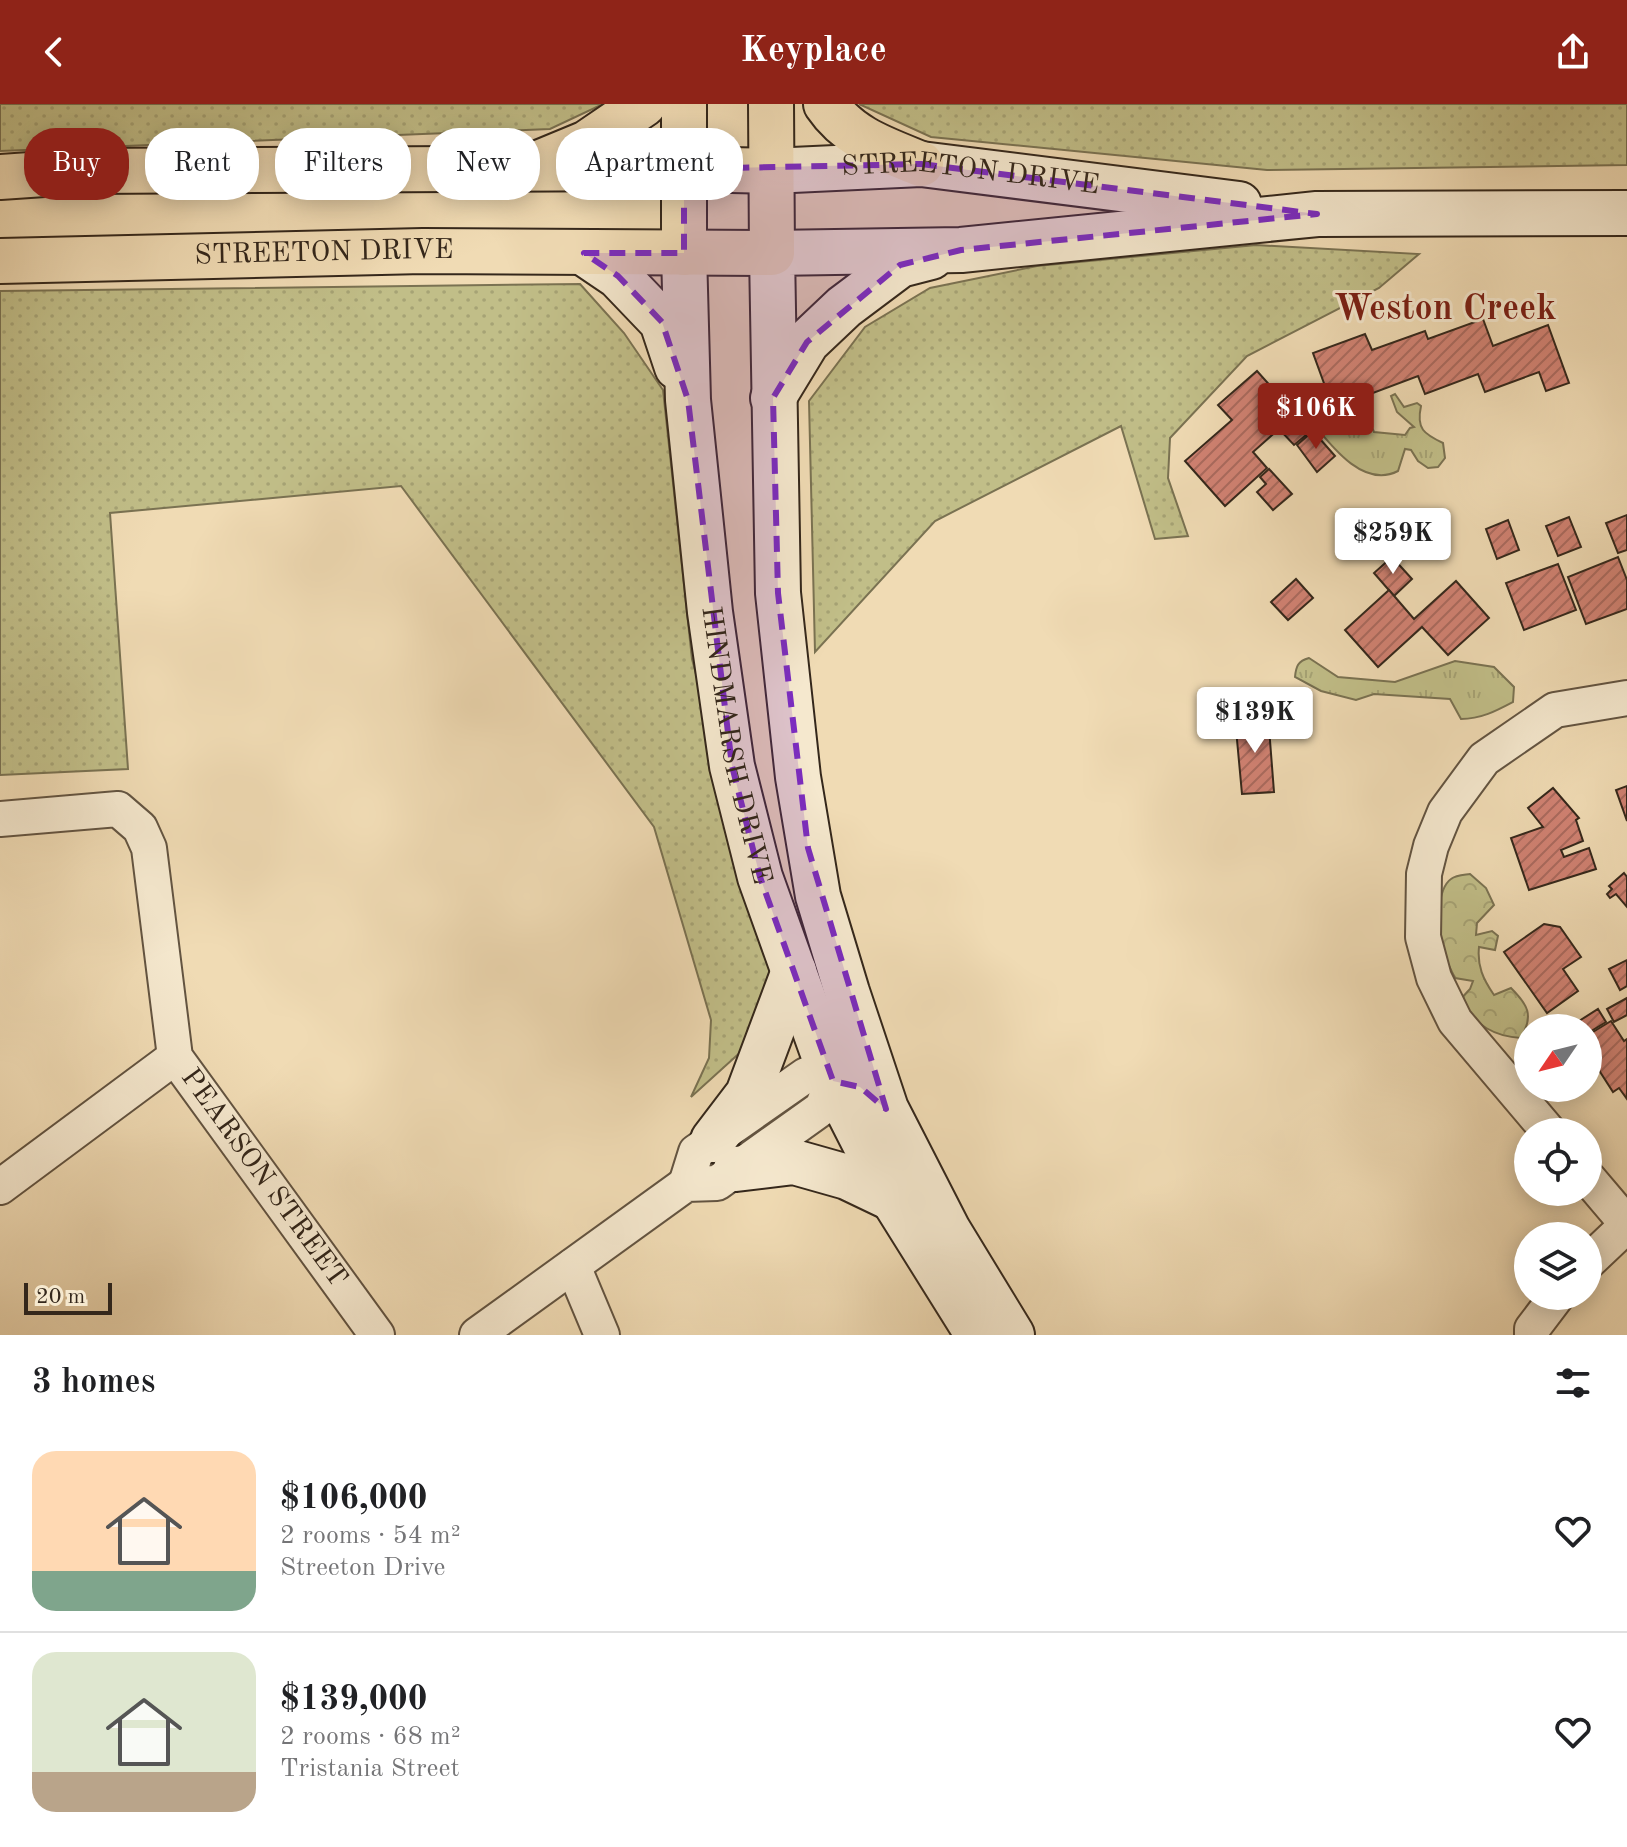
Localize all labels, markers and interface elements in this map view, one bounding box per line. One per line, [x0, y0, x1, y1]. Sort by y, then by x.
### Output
icon: back [32, 30, 76, 74]
icon: share [1551, 30, 1595, 74]
text: Keyplace [740, 34, 887, 70]
chip: Buy [24, 128, 129, 200]
chip: Rent [145, 128, 259, 200]
chip: Filters [275, 128, 411, 200]
chip: New [427, 128, 540, 200]
chip: Apartment [556, 128, 743, 200]
street label: STREETON DRIVE [841, 150, 1101, 200]
street label: STREETON DRIVE [194, 237, 453, 270]
district label: Weston Creek [1334, 292, 1556, 328]
pin: $106K [1260, 383, 1372, 451]
text: $106K [1276, 396, 1356, 422]
pin: $259K [1337, 508, 1449, 576]
text: $259K [1353, 521, 1433, 547]
street label: HINDMARSH DRIVE [695, 605, 775, 887]
pin: $139K [1199, 687, 1311, 755]
text: $139K [1215, 700, 1295, 726]
north arrow [1514, 1014, 1602, 1102]
map controls [1514, 1014, 1602, 1310]
street label: PEARSON STREET [175, 1064, 352, 1293]
button: locate [1514, 1118, 1602, 1206]
button: layers [1514, 1222, 1602, 1310]
scale bar [24, 1279, 112, 1315]
text: 20 m [36, 1286, 85, 1308]
icon: filters [1551, 1361, 1595, 1405]
text: 3 homes [32, 1366, 155, 1400]
text: $106,000 [280, 1482, 428, 1516]
icon: home [96, 1483, 192, 1579]
icon: heart [1551, 1509, 1595, 1553]
text: 2 rooms · 54 m² [280, 1523, 461, 1549]
text: Streeton Drive [280, 1555, 446, 1581]
text: $139,000 [280, 1683, 428, 1717]
icon: home [96, 1684, 192, 1780]
icon: heart [1551, 1710, 1595, 1754]
text: 2 rooms · 68 m² [280, 1724, 461, 1750]
text: Tristania Street [280, 1756, 460, 1782]

